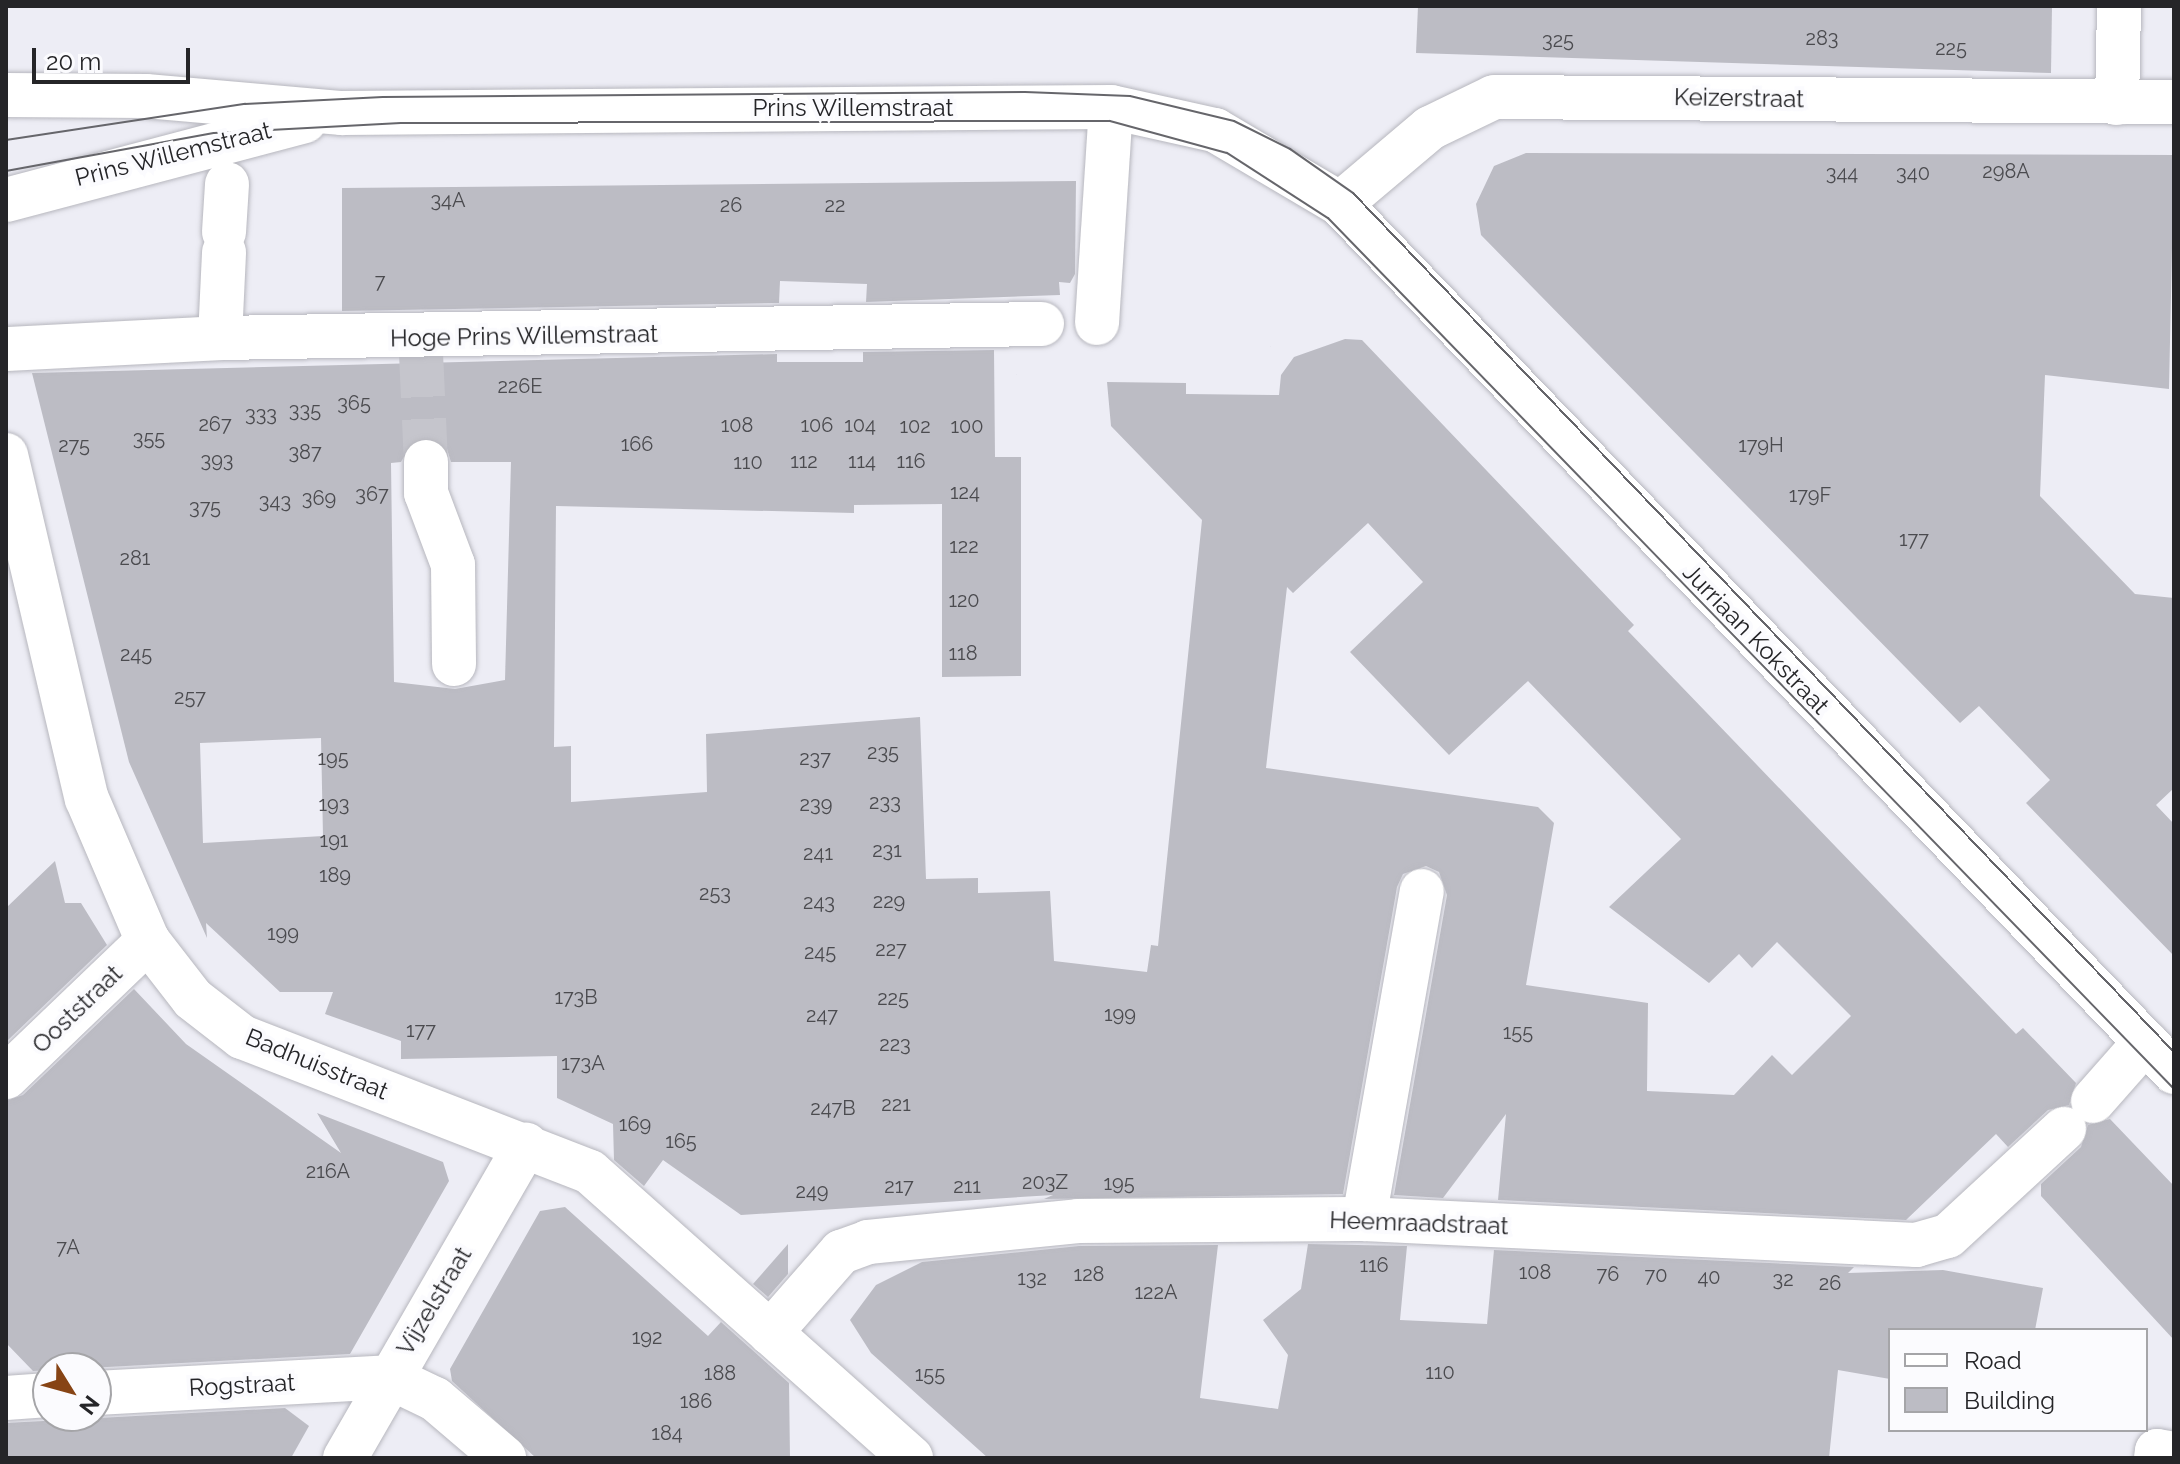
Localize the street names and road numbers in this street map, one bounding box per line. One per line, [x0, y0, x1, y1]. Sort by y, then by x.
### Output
street label: Keizerstraat [1674, 82, 1804, 114]
street label: Prins Willemstraat [752, 94, 954, 122]
street label: Prins Willemstraat [72, 116, 274, 192]
street label: Hoge Prins Willemstraat [389, 319, 659, 353]
street label: Jurriaan Kokstraat [1677, 558, 1835, 720]
street label: Ooststraat [26, 959, 128, 1059]
street label: Badhuisstraat [242, 1022, 392, 1106]
street label: Heemraadstraat [1329, 1205, 1509, 1241]
street label: Vijzelstraat [390, 1242, 478, 1360]
street label: Rogstraat [188, 1368, 296, 1402]

